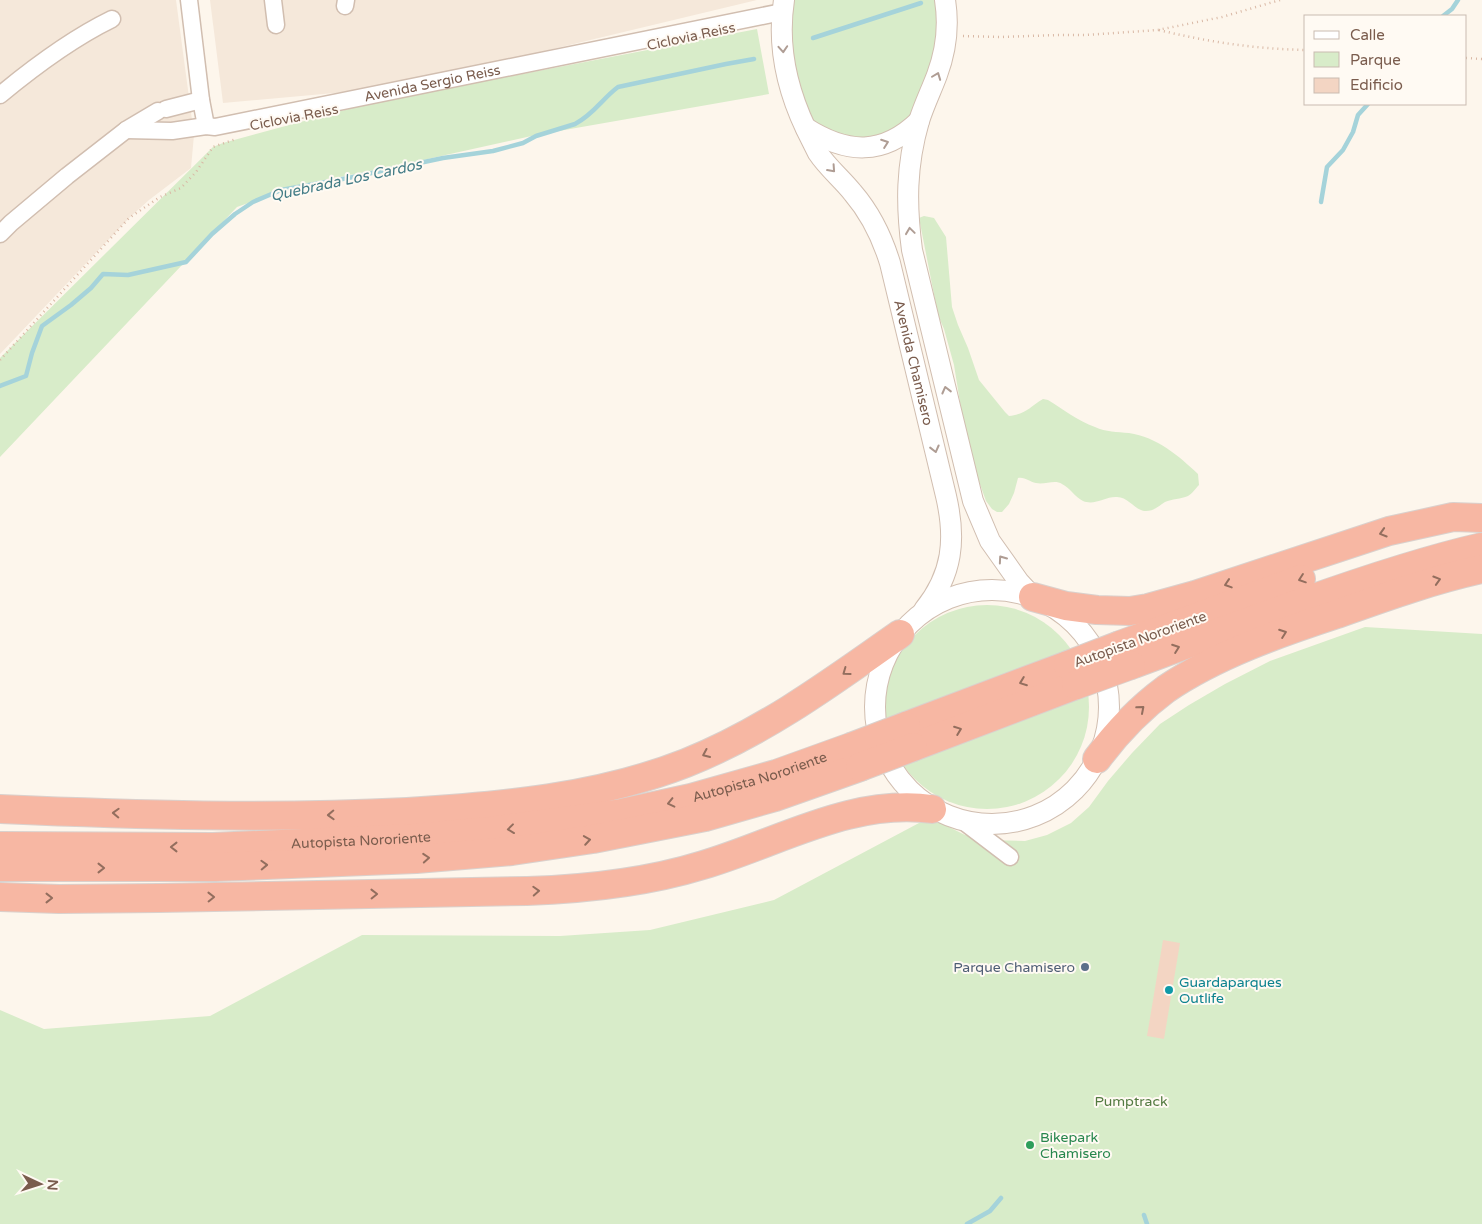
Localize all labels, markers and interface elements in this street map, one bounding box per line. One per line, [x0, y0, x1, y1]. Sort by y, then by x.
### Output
legend [1304, 15, 1467, 105]
street label: Ciclovia Reiss [645, 19, 737, 54]
text: Calle [1350, 26, 1385, 44]
one-way arrow [777, 45, 788, 53]
text: Parque [1350, 51, 1401, 69]
street label: Avenida Sergio Reiss [363, 61, 502, 106]
one-way arrow [930, 72, 941, 81]
text: Edificio [1350, 76, 1403, 94]
street label: Ciclovia Reiss [248, 101, 340, 134]
one-way arrow [880, 139, 889, 149]
water label: Quebrada Los Cardos [269, 155, 425, 205]
one-way arrow [826, 164, 835, 173]
one-way arrow [905, 227, 916, 235]
street label: Avenida Chamisero [890, 298, 937, 427]
one-way arrow [941, 385, 952, 394]
one-way arrow [929, 444, 940, 453]
one-way arrow [1379, 528, 1387, 538]
one-way arrow [999, 555, 1008, 565]
one-way arrow [1298, 574, 1306, 584]
one-way arrow [1432, 576, 1440, 586]
one-way arrow [1225, 579, 1233, 589]
street label: Autopista Nororiente [1072, 608, 1209, 671]
one-way arrow [1278, 629, 1287, 639]
one-way arrow [1172, 644, 1180, 654]
one-way arrow [842, 666, 852, 675]
one-way arrow [1019, 676, 1027, 686]
one-way arrow [1135, 706, 1144, 715]
one-way arrow [953, 726, 962, 736]
street label: Autopista Nororiente [690, 748, 829, 806]
one-way arrow [702, 748, 711, 759]
one-way arrow [666, 797, 675, 807]
one-way arrow [112, 808, 120, 818]
one-way arrow [327, 810, 334, 820]
one-way arrow [506, 823, 514, 834]
street label: Autopista Nororiente [291, 828, 432, 852]
one-way arrow [584, 835, 592, 846]
one-way arrow [170, 842, 178, 852]
one-way arrow [422, 853, 430, 864]
one-way arrow [260, 860, 268, 871]
one-way arrow [98, 863, 105, 873]
one-way arrow [532, 885, 540, 896]
one-way arrow [370, 889, 378, 899]
one-way arrow [207, 891, 215, 902]
one-way arrow [45, 893, 53, 904]
place label: Parque Chamisero [953, 959, 1075, 976]
marker: Parque Chamisero [1079, 961, 1091, 973]
place label: Guardaparques Outlife [1179, 974, 1282, 1007]
marker: Guardaparques Outlife [1163, 984, 1175, 996]
park label: Pumptrack [1094, 1093, 1168, 1110]
place label: Bikepark Chamisero [1040, 1129, 1111, 1162]
marker: Bikepark Chamisero [1024, 1139, 1036, 1151]
north arrow [15, 1159, 65, 1209]
text: N [44, 1179, 61, 1191]

